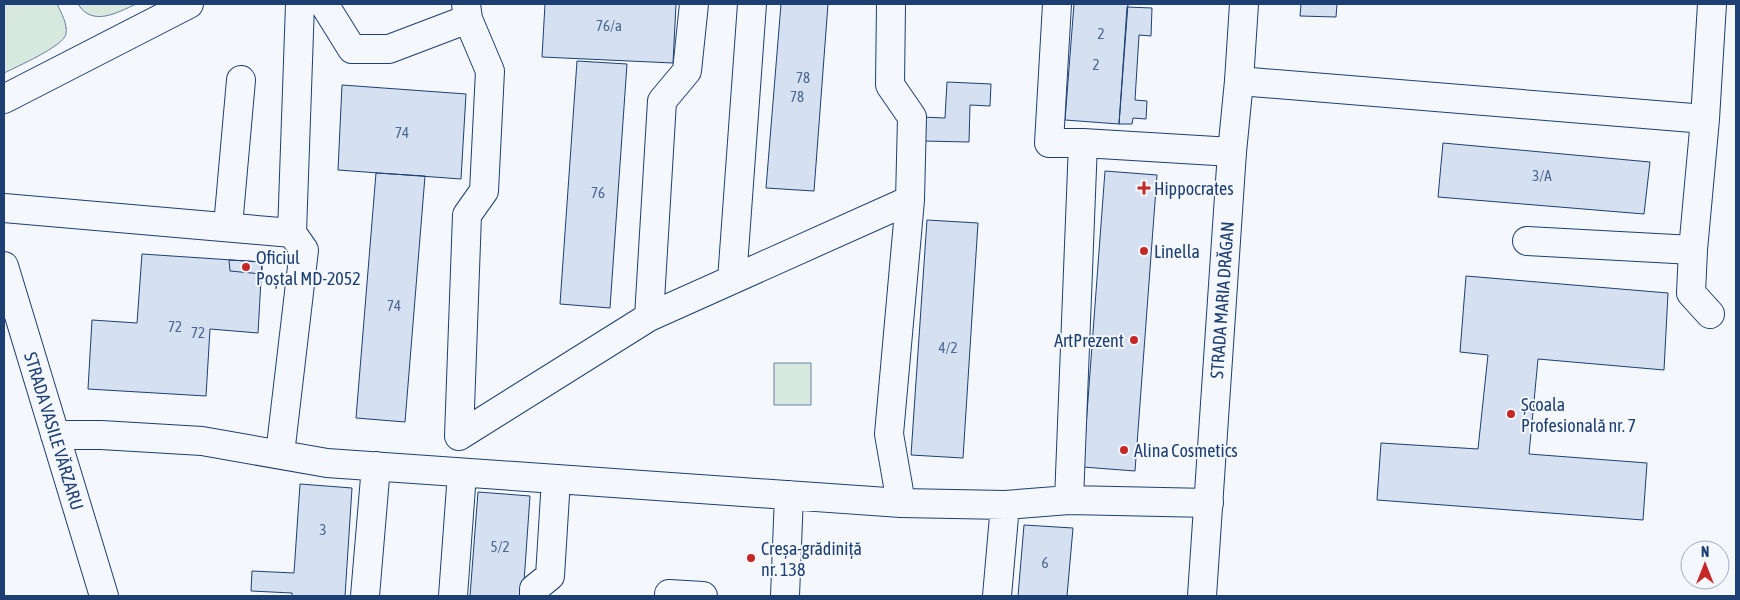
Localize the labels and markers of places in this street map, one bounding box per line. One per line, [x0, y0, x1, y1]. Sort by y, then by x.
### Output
place label: Hippocrates [1154, 178, 1234, 199]
marker: Hippocrates [1138, 182, 1150, 194]
place label: Linella [1154, 241, 1200, 262]
marker: Linella [1138, 245, 1150, 257]
place label: Oficiul Poștal MD-2052 [256, 247, 361, 289]
marker: Oficiul Poștal MD-2052 [240, 261, 252, 273]
place label: ArtPrezent [1054, 330, 1124, 351]
marker: ArtPrezent [1128, 334, 1140, 346]
place label: Școala Profesională nr. 7 [1521, 394, 1636, 436]
marker: Școala Profesională nr. 7 [1505, 408, 1517, 420]
place label: Alina Cosmetics [1134, 440, 1238, 461]
marker: Alina Cosmetics [1118, 444, 1130, 456]
place label: Creșa-grădiniță nr. 138 [761, 538, 862, 580]
marker: Creșa-grădiniță nr. 138 [745, 552, 757, 564]

